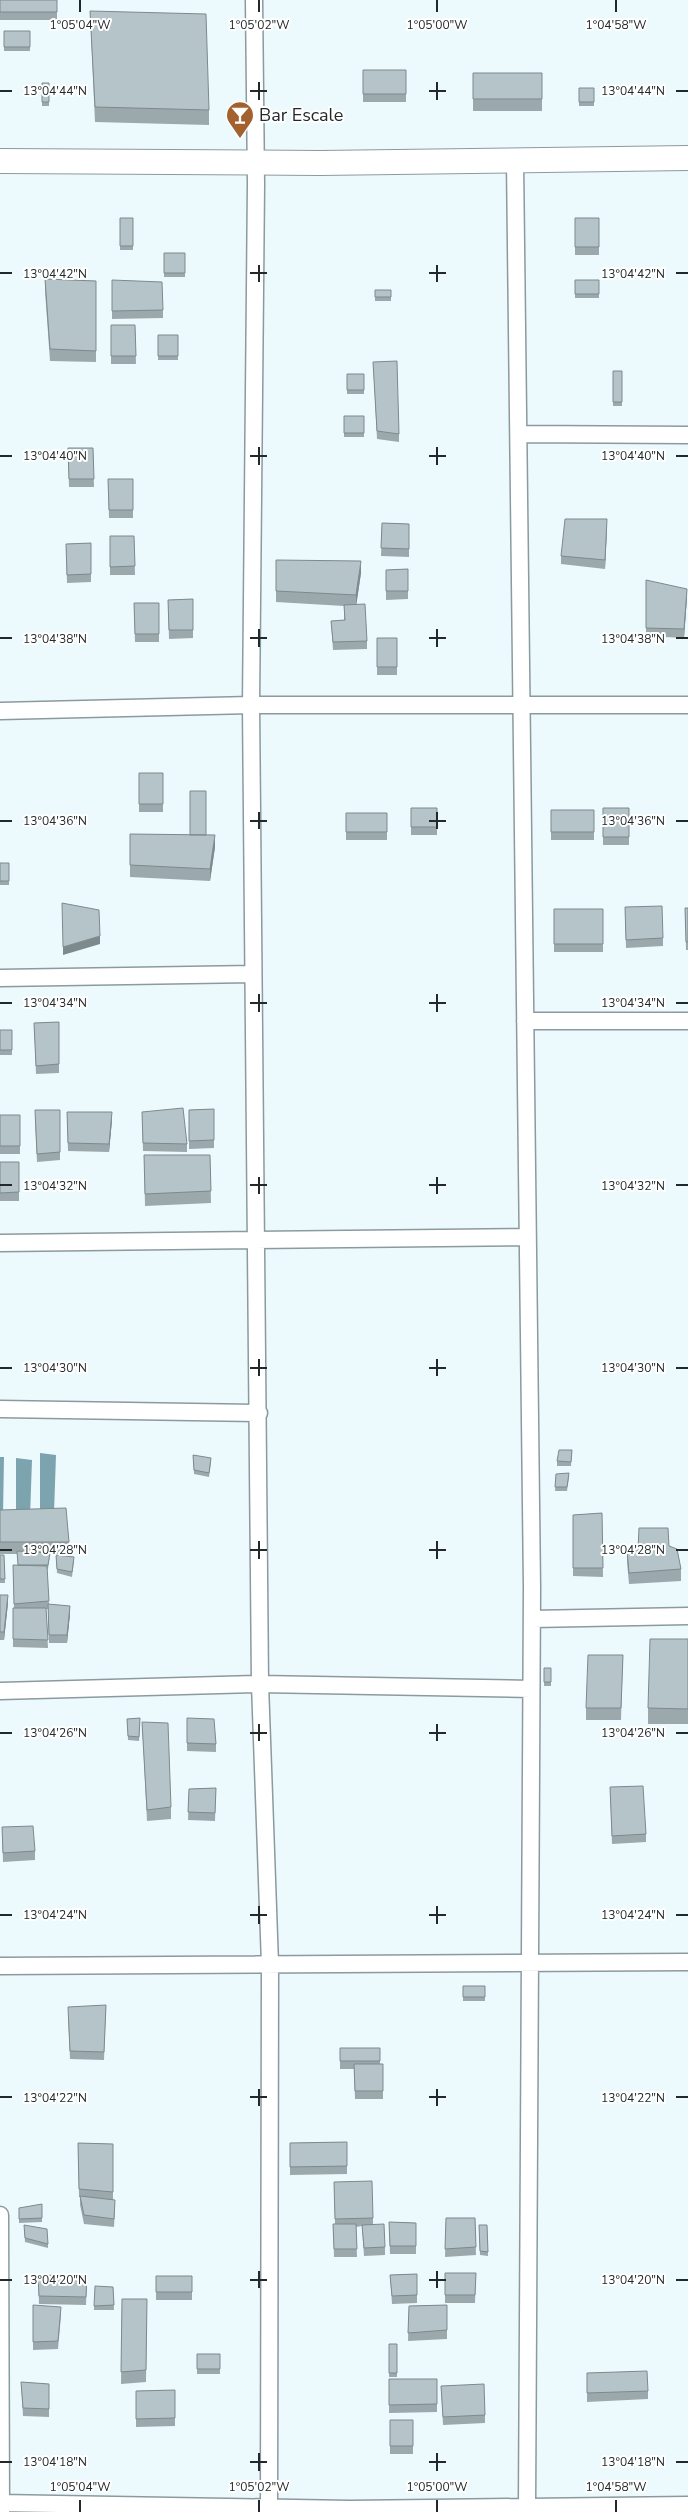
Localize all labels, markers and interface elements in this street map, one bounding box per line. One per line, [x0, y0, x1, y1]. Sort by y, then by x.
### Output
text: 1°05'04"W [49, 17, 111, 33]
text: 1°05'02"W [228, 17, 290, 33]
text: 1°05'00"W [406, 17, 468, 33]
text: 1°04'58"W [585, 17, 647, 33]
text: 13°04'44"N [23, 83, 87, 99]
text: 13°04'44"N [601, 83, 665, 99]
bar icon: Bar Escale [225, 100, 255, 139]
place label: Bar Escale [259, 103, 343, 127]
text: 13°04'42"N [23, 266, 87, 282]
text: 13°04'42"N [601, 266, 665, 282]
text: 13°04'40"N [23, 448, 87, 464]
text: 13°04'40"N [601, 448, 665, 464]
text: 13°04'38"N [23, 631, 87, 647]
text: 13°04'38"N [601, 631, 665, 647]
text: 13°04'36"N [23, 813, 87, 829]
text: 13°04'36"N [601, 813, 665, 829]
text: 13°04'34"N [23, 995, 87, 1011]
text: 13°04'34"N [601, 995, 665, 1011]
text: 13°04'32"N [23, 1178, 87, 1194]
text: 13°04'32"N [601, 1178, 665, 1194]
text: 13°04'30"N [23, 1360, 87, 1376]
text: 13°04'30"N [601, 1360, 665, 1376]
text: 13°04'28"N [23, 1542, 87, 1558]
text: 13°04'28"N [601, 1542, 665, 1558]
text: 13°04'26"N [23, 1725, 87, 1741]
text: 13°04'26"N [601, 1725, 665, 1741]
text: 13°04'24"N [23, 1907, 87, 1923]
text: 13°04'24"N [601, 1907, 665, 1923]
text: 13°04'22"N [23, 2090, 87, 2106]
text: 13°04'22"N [601, 2090, 665, 2106]
text: 13°04'20"N [23, 2272, 87, 2288]
text: 13°04'20"N [601, 2272, 665, 2288]
text: 13°04'18"N [23, 2454, 87, 2470]
text: 13°04'18"N [601, 2454, 665, 2470]
text: 1°05'04"W [49, 2479, 111, 2495]
text: 1°05'02"W [228, 2479, 290, 2495]
text: 1°05'00"W [406, 2479, 468, 2495]
text: 1°04'58"W [585, 2479, 647, 2495]

